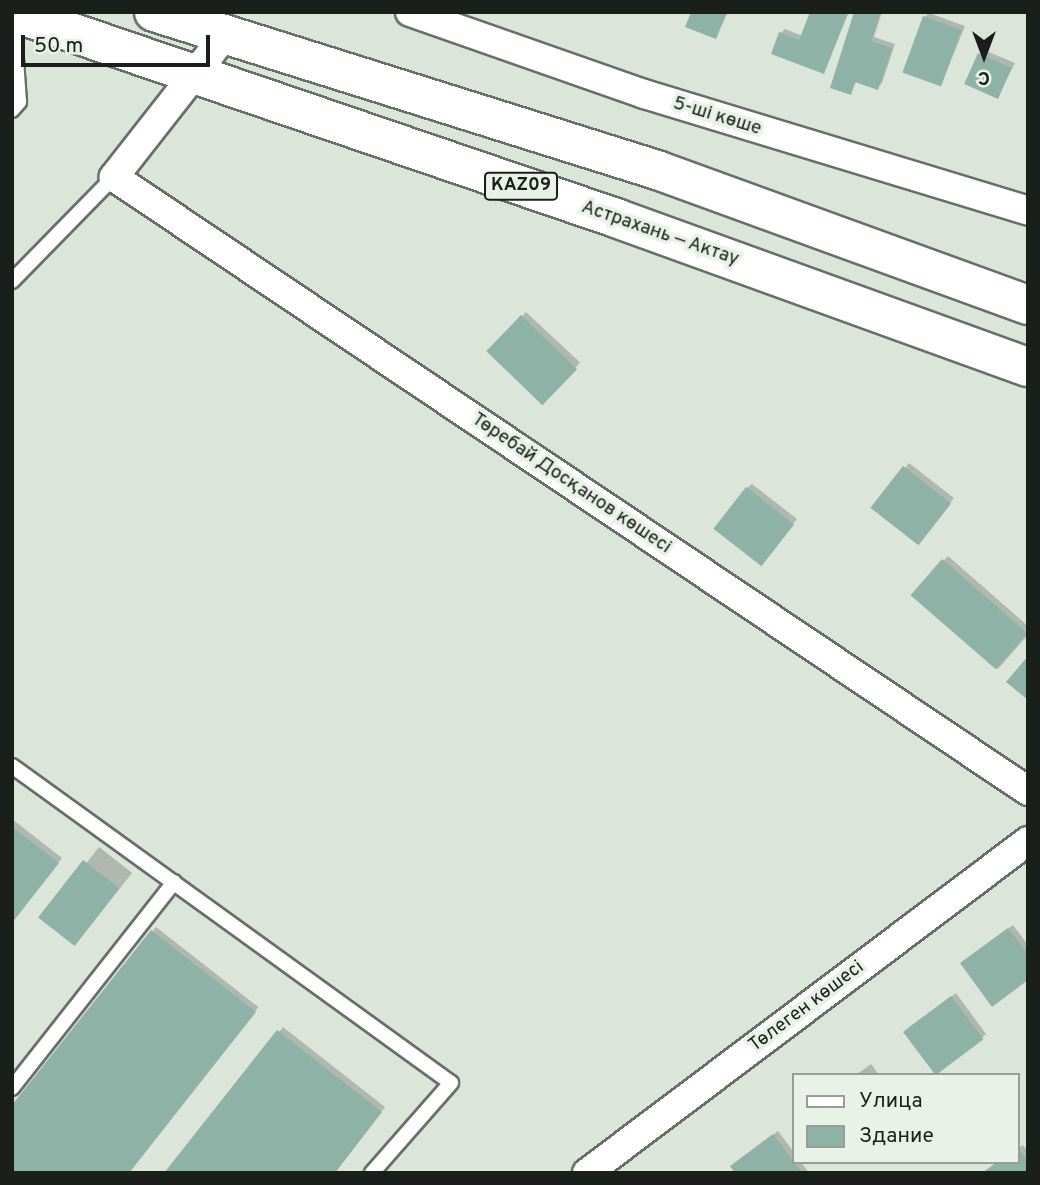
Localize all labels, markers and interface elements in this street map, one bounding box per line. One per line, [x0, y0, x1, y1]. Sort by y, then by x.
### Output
scale bar [24, 21, 214, 65]
north arrow [949, 21, 1019, 91]
text: 50 m [34, 33, 83, 60]
text: С [978, 65, 990, 89]
street label: 5-шi көше [670, 93, 764, 141]
road number: KAZ09 [482, 172, 560, 201]
street label: Астрахань — Актау [578, 196, 742, 272]
street label: Төребай Досқанов көшесі [467, 409, 675, 559]
street label: Төлеген көшесі [745, 956, 869, 1058]
legend [792, 1073, 1019, 1164]
text: Улица [859, 1088, 923, 1115]
text: Здание [859, 1123, 934, 1150]

